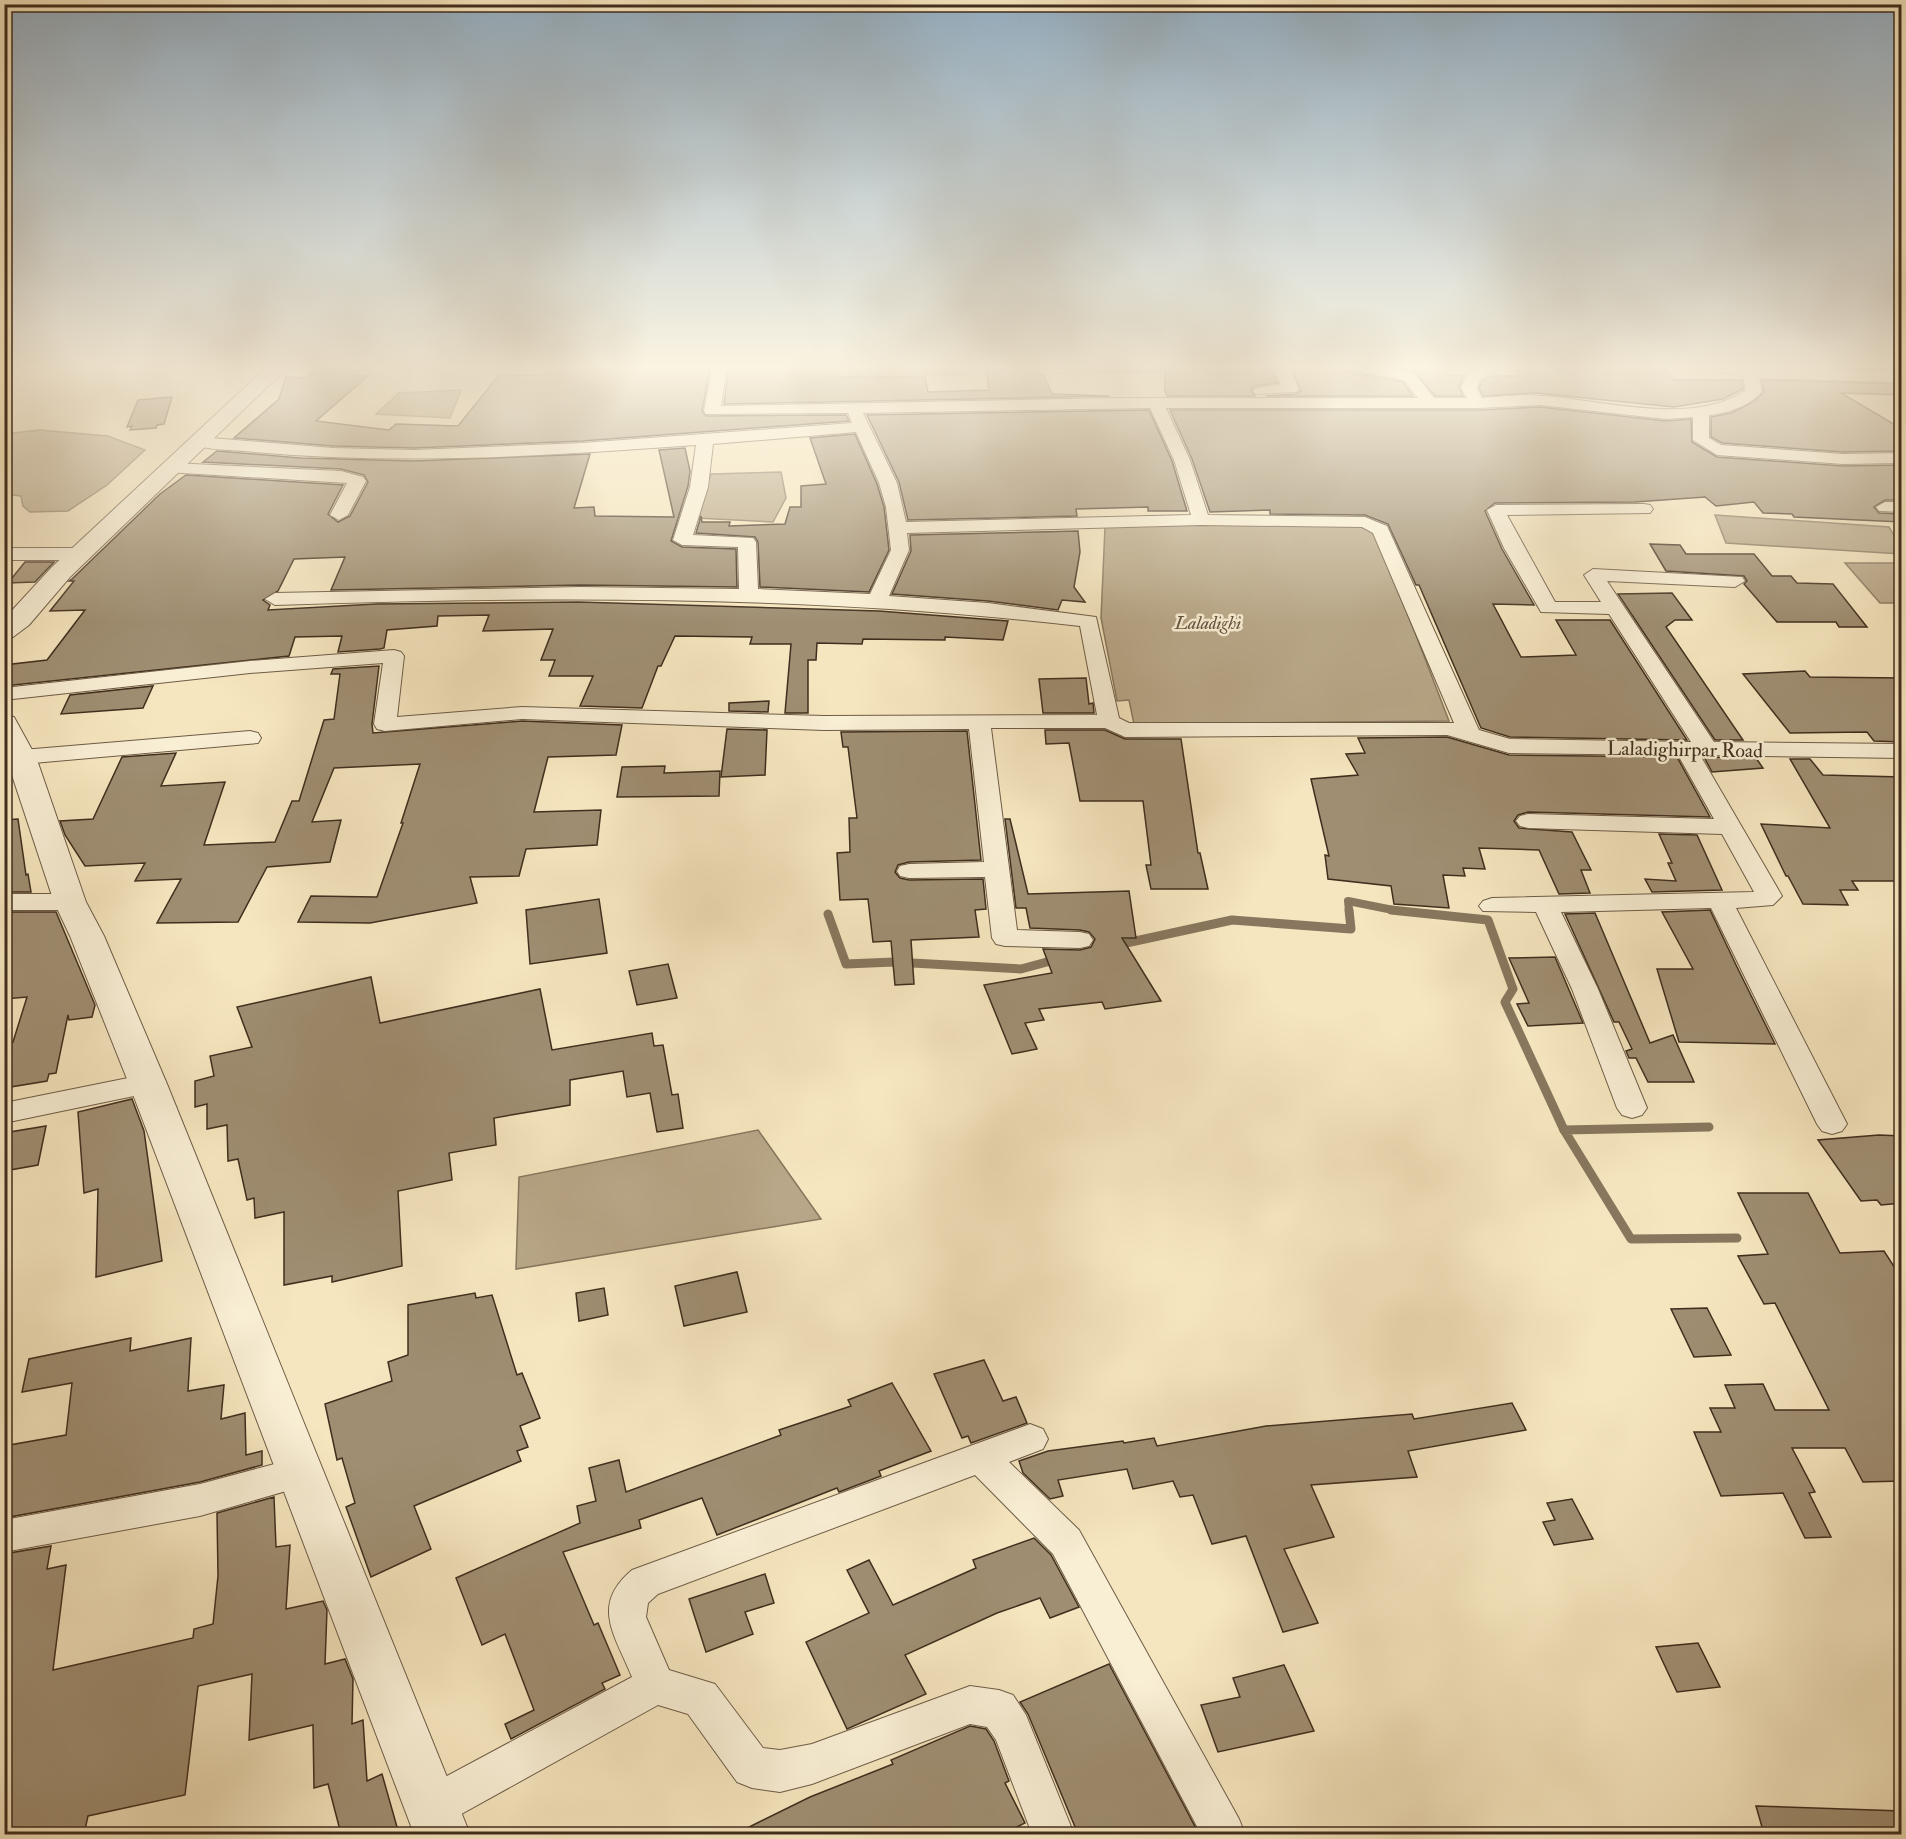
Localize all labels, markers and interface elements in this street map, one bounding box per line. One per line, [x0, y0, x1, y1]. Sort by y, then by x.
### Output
water label: Laladighi [1174, 612, 1241, 635]
street label: Laladighirpar Road [1607, 736, 1763, 764]

